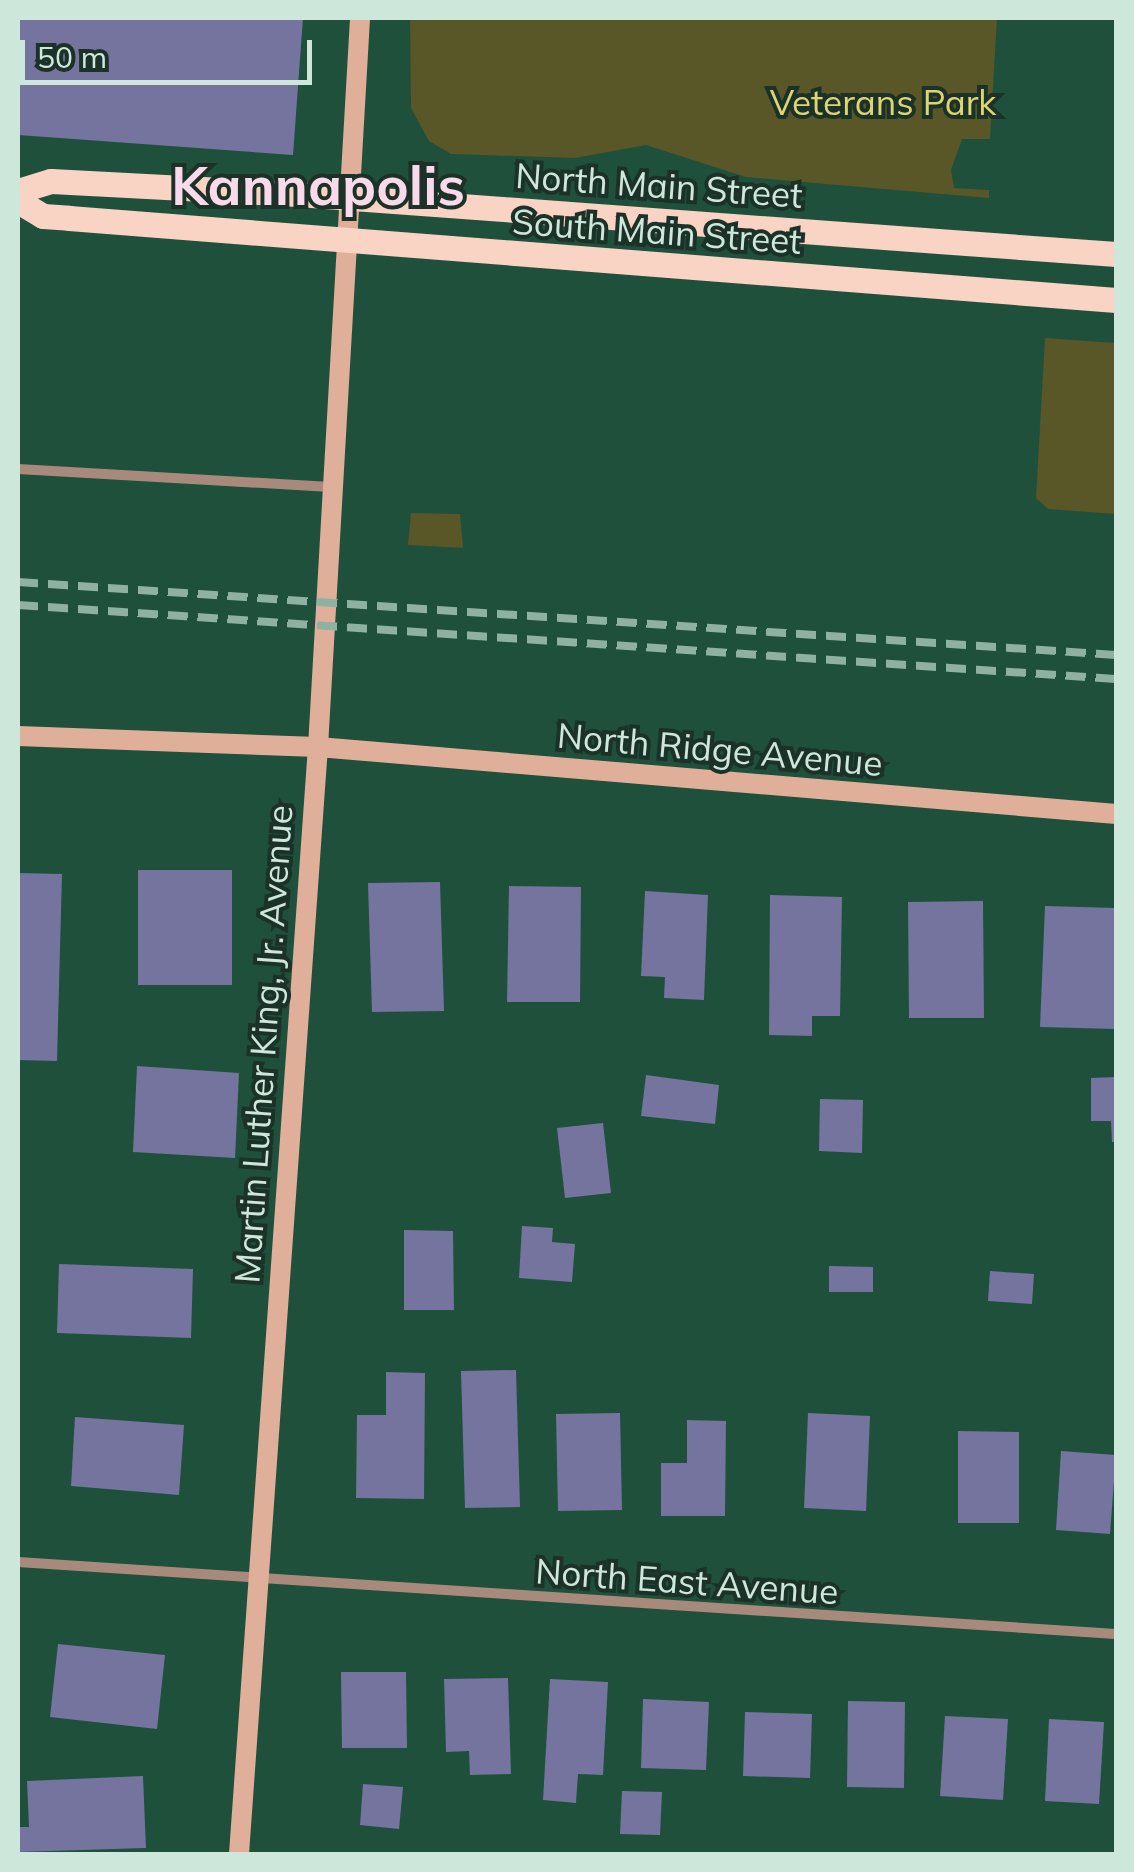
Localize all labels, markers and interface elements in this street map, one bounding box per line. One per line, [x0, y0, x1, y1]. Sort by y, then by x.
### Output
scale bar [25, 20, 318, 82]
text: 50 m [37, 38, 107, 76]
park label: Veterans Park [770, 81, 996, 123]
district label: Kannapolis [171, 152, 465, 218]
street label: North Main Street [514, 154, 804, 216]
street label: South Main Street [511, 200, 803, 262]
street label: North Ridge Avenue [556, 714, 884, 784]
street label: Martin Luther King, Jr. Avenue [225, 804, 301, 1284]
street label: North East Avenue [534, 1549, 840, 1613]

